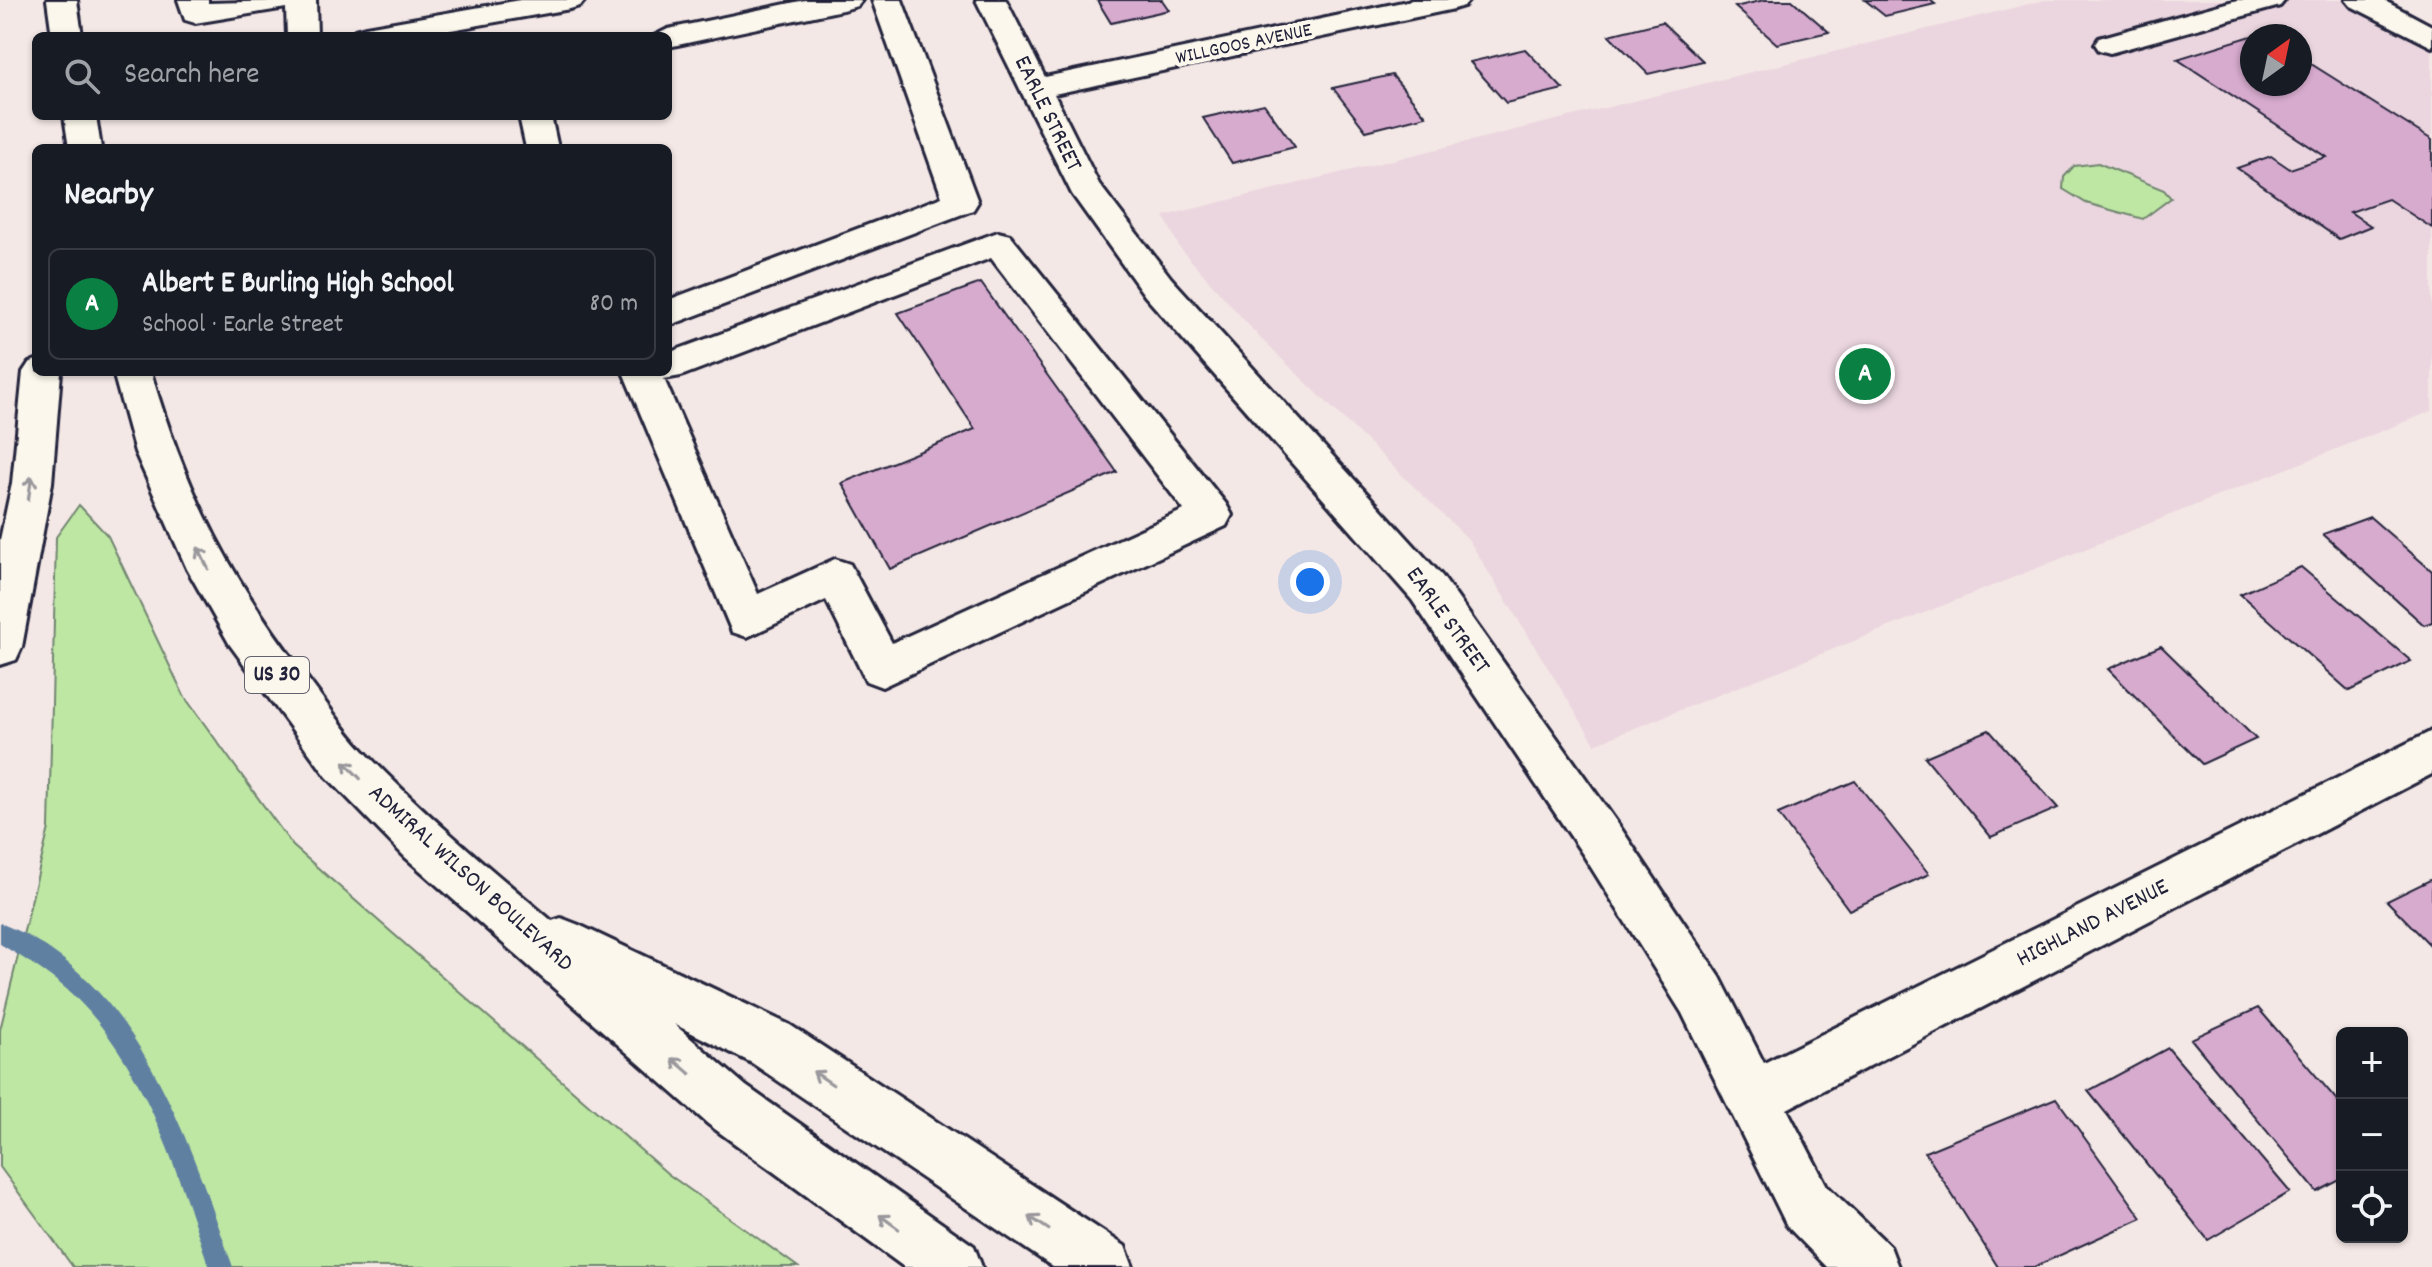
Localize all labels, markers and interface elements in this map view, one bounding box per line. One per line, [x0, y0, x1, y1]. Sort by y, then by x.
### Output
street label: WILLGOOS AVENUE [1173, 17, 1315, 73]
north arrow [2240, 24, 2312, 96]
search box [32, 32, 672, 120]
street label: EARLE STREET [1004, 50, 1090, 178]
icon: search [60, 54, 104, 98]
text: Search here [124, 55, 260, 98]
text: Nearby [64, 172, 153, 221]
text: Albert E Burling High School [142, 264, 454, 307]
text: A [85, 286, 99, 323]
text: 80 m [590, 286, 638, 323]
text: School · Earle Street [142, 307, 343, 344]
pin: A [1839, 344, 1891, 404]
one-way arrow [23, 476, 38, 501]
one-way arrow [194, 546, 210, 570]
street label: EARLE STREET [1396, 560, 1498, 682]
your location [1290, 562, 1330, 602]
road number: US 30 [245, 657, 309, 693]
one-way arrow [343, 760, 362, 780]
street label: ADMIRAL WILSON BOULEVARD [360, 777, 580, 981]
street label: HIGHLAND AVENUE [2011, 871, 2175, 977]
map controls [2336, 1027, 2408, 1243]
button: + [2336, 1027, 2408, 1099]
one-way arrow [672, 1057, 692, 1075]
one-way arrow [813, 1070, 835, 1087]
button: − [2336, 1099, 2408, 1171]
button: locate [2336, 1171, 2408, 1243]
one-way arrow [879, 1213, 901, 1230]
one-way arrow [1028, 1215, 1051, 1231]

